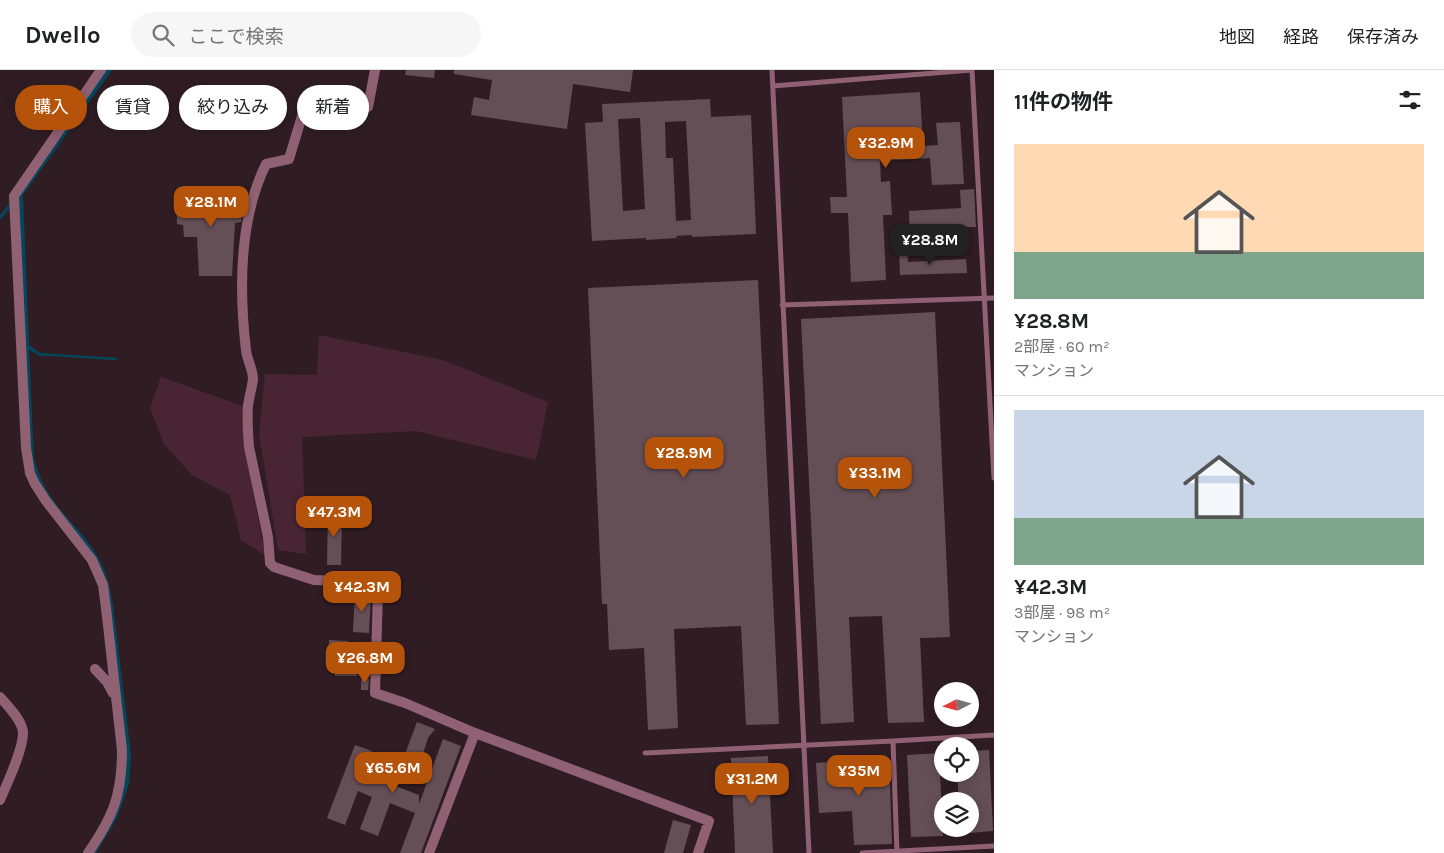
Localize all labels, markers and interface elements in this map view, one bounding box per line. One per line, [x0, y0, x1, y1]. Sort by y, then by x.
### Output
search box [131, 12, 481, 57]
text: Dwello [25, 21, 101, 49]
icon: search [149, 21, 177, 49]
text: ここで検索 [189, 26, 284, 48]
text: 地図 [1219, 26, 1255, 48]
text: 経路 [1283, 26, 1319, 48]
text: 保存済み [1347, 26, 1419, 48]
chip: 購入 [15, 85, 87, 130]
chip: 賃貸 [97, 85, 169, 130]
chip: 絞り込み [179, 85, 287, 130]
chip: 新着 [297, 85, 369, 130]
icon: filters [1396, 86, 1424, 114]
text: 11件の物件 [1014, 90, 1113, 114]
pin: ¥32.9M [845, 126, 927, 169]
text: ¥32.9M [858, 133, 914, 152]
icon: home [1174, 177, 1264, 267]
pin: ¥28.1M [170, 186, 252, 228]
text: ¥28.1M [185, 192, 237, 211]
pin: ¥28.8M [889, 224, 971, 266]
text: ¥28.8M [901, 230, 959, 249]
text: ¥28.8M [1014, 309, 1089, 333]
text: 2部屋 · 60 m² [1014, 337, 1110, 356]
text: マンション [1014, 361, 1094, 380]
pin: ¥28.9M [643, 436, 725, 479]
icon: home [1174, 442, 1264, 532]
text: ¥28.9M [656, 443, 712, 462]
pin: ¥33.1M [834, 456, 916, 499]
text: ¥33.1M [849, 463, 901, 482]
pin: ¥47.3M [293, 496, 375, 538]
text: ¥47.3M [307, 502, 361, 521]
pin: ¥42.3M [321, 570, 403, 613]
text: ¥42.3M [1014, 575, 1087, 599]
text: ¥42.3M [334, 577, 390, 596]
text: 3部屋 · 98 m² [1014, 603, 1110, 622]
text: マンション [1014, 627, 1094, 646]
pin: ¥26.8M [324, 642, 406, 684]
text: ¥26.8M [337, 648, 393, 667]
north arrow [934, 682, 979, 728]
map controls [934, 682, 979, 837]
button: locate [934, 737, 979, 782]
pin: ¥65.6M [352, 752, 434, 794]
pin: ¥35M [829, 754, 889, 797]
text: ¥65.6M [365, 758, 421, 777]
text: ¥35M [838, 761, 880, 780]
pin: ¥31.2M [711, 762, 793, 805]
text: ¥31.2M [726, 769, 778, 788]
button: layers [934, 792, 979, 837]

